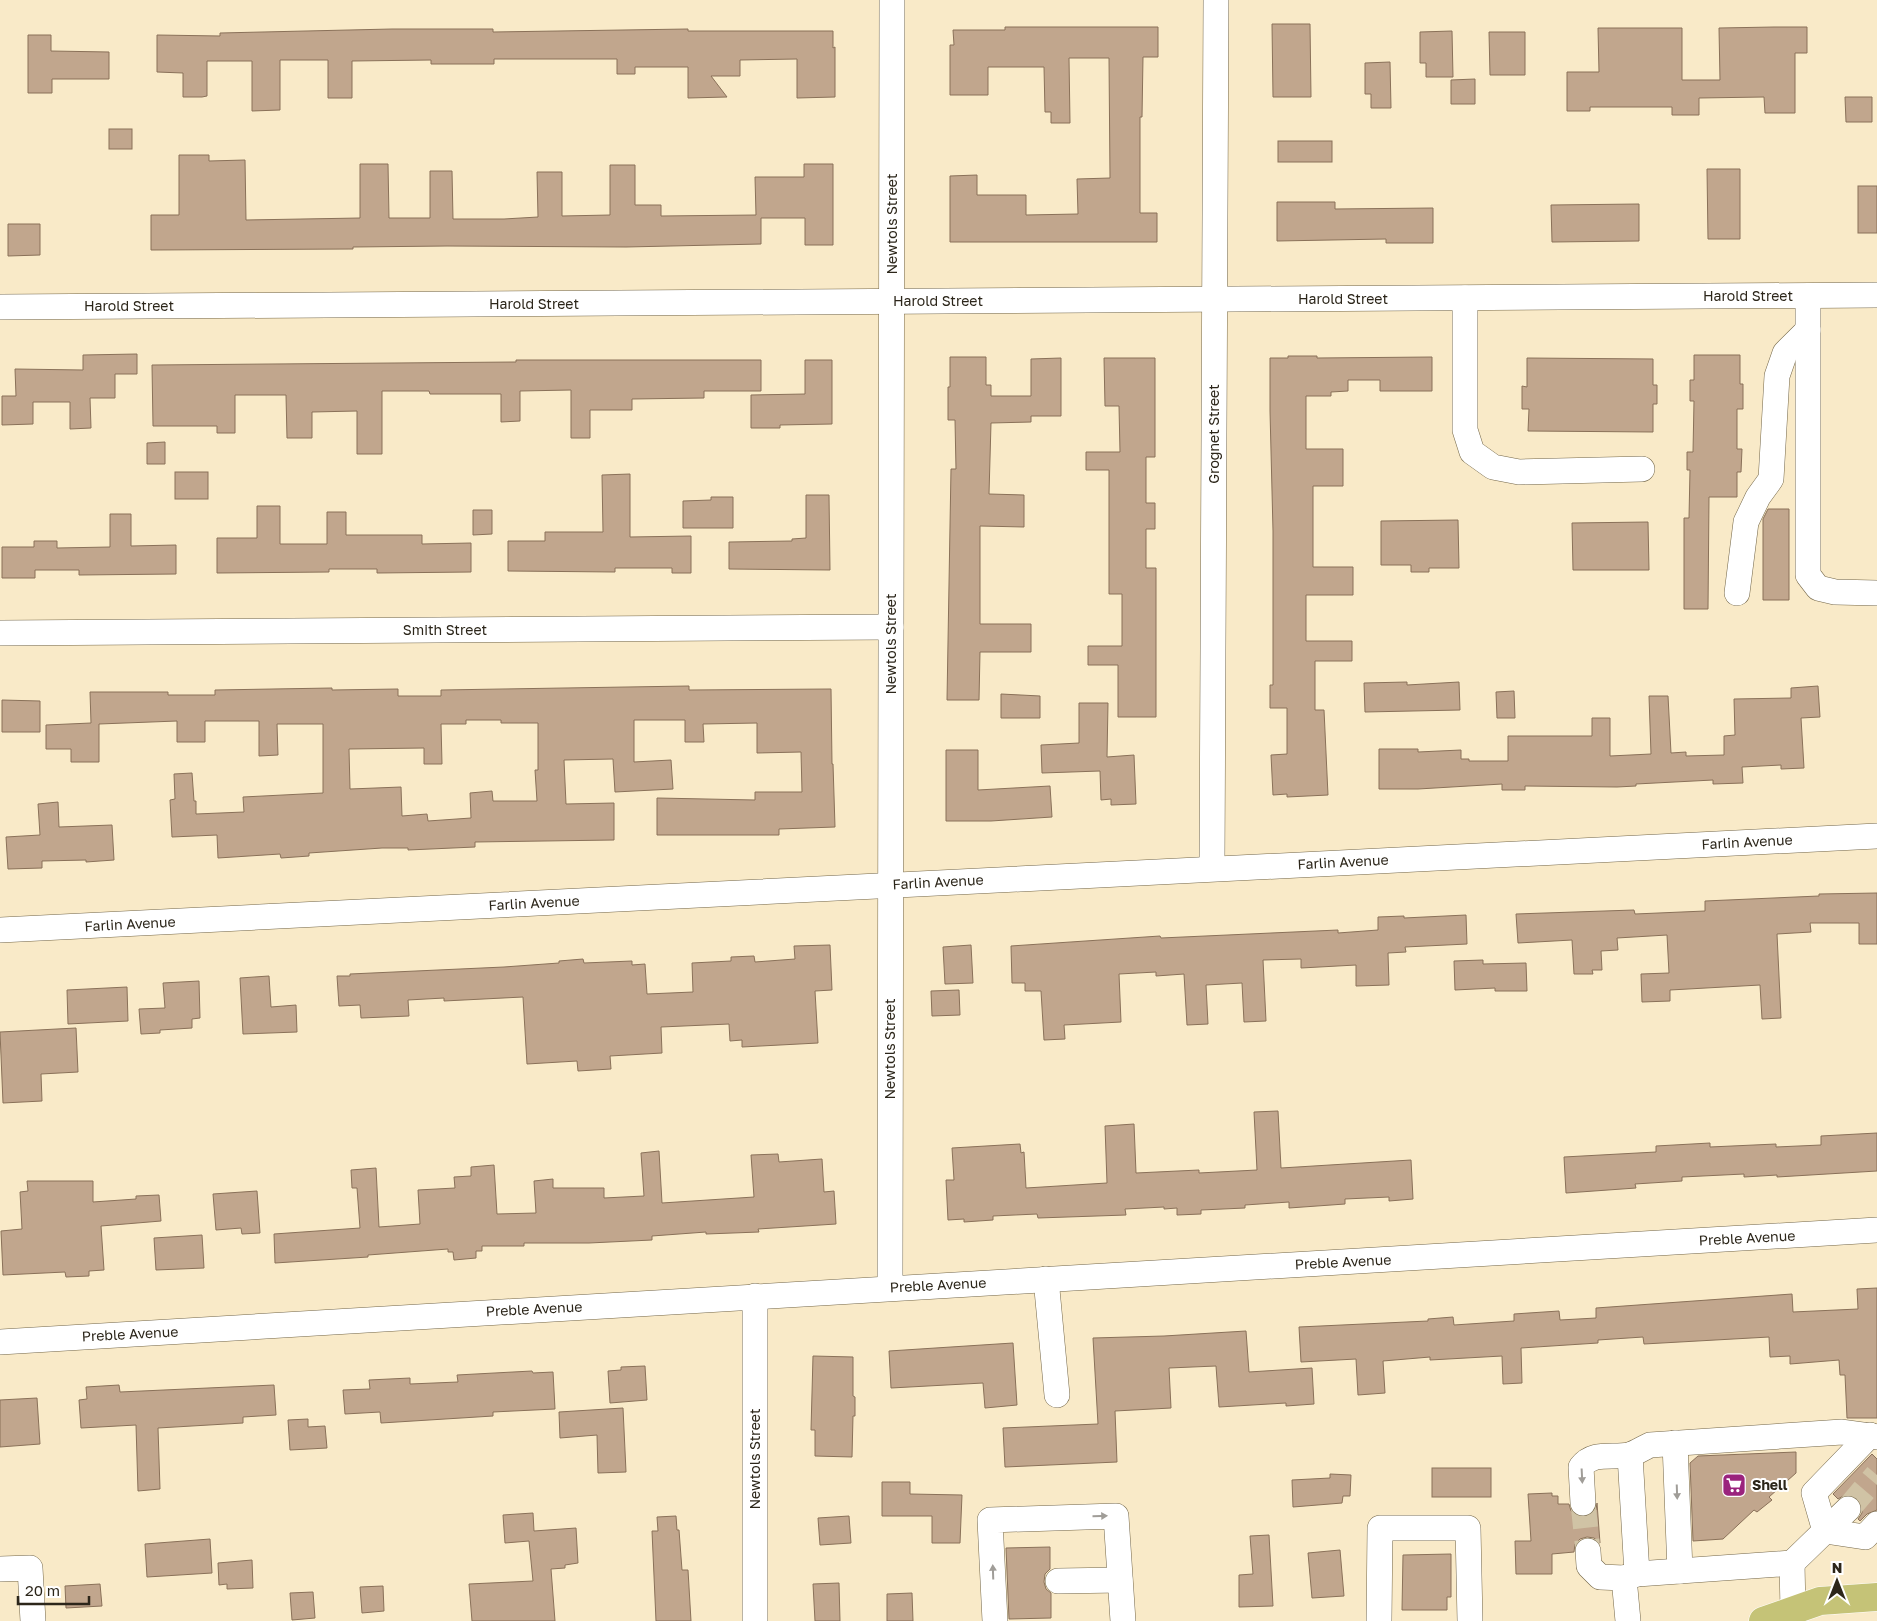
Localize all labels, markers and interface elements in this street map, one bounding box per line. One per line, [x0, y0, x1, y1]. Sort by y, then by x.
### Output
street label: Newtols Street [883, 173, 900, 275]
street label: Harold Street [1703, 287, 1793, 304]
street label: Harold Street [1298, 290, 1388, 307]
street label: Harold Street [893, 292, 983, 309]
street label: Harold Street [489, 295, 579, 312]
street label: Harold Street [84, 297, 174, 314]
street label: Grognet Street [1205, 384, 1222, 484]
street label: Newtols Street [882, 593, 899, 695]
street label: Smith Street [403, 621, 487, 638]
street label: Farlin Avenue [1701, 831, 1793, 852]
street label: Farlin Avenue [1297, 851, 1389, 872]
street label: Farlin Avenue [892, 871, 984, 892]
street label: Farlin Avenue [488, 892, 580, 913]
street label: Farlin Avenue [84, 913, 176, 934]
street label: Newtols Street [881, 998, 898, 1100]
street label: Preble Avenue [1698, 1226, 1796, 1249]
street label: Preble Avenue [1294, 1250, 1392, 1273]
street label: Preble Avenue [889, 1273, 987, 1296]
street label: Preble Avenue [485, 1297, 583, 1320]
street label: Preble Avenue [81, 1322, 179, 1345]
street label: Newtols Street [746, 1408, 763, 1510]
one-way arrow [1578, 1468, 1586, 1484]
supermarket icon: Shell [1721, 1472, 1747, 1498]
place label: Shell [1752, 1476, 1788, 1493]
one-way arrow [1674, 1484, 1682, 1500]
one-way arrow [1093, 1512, 1109, 1520]
north arrow [1812, 1556, 1862, 1606]
text: N [1832, 1559, 1842, 1576]
one-way arrow [988, 1564, 996, 1580]
scale bar [18, 1574, 89, 1606]
text: 20 m [25, 1581, 60, 1599]

